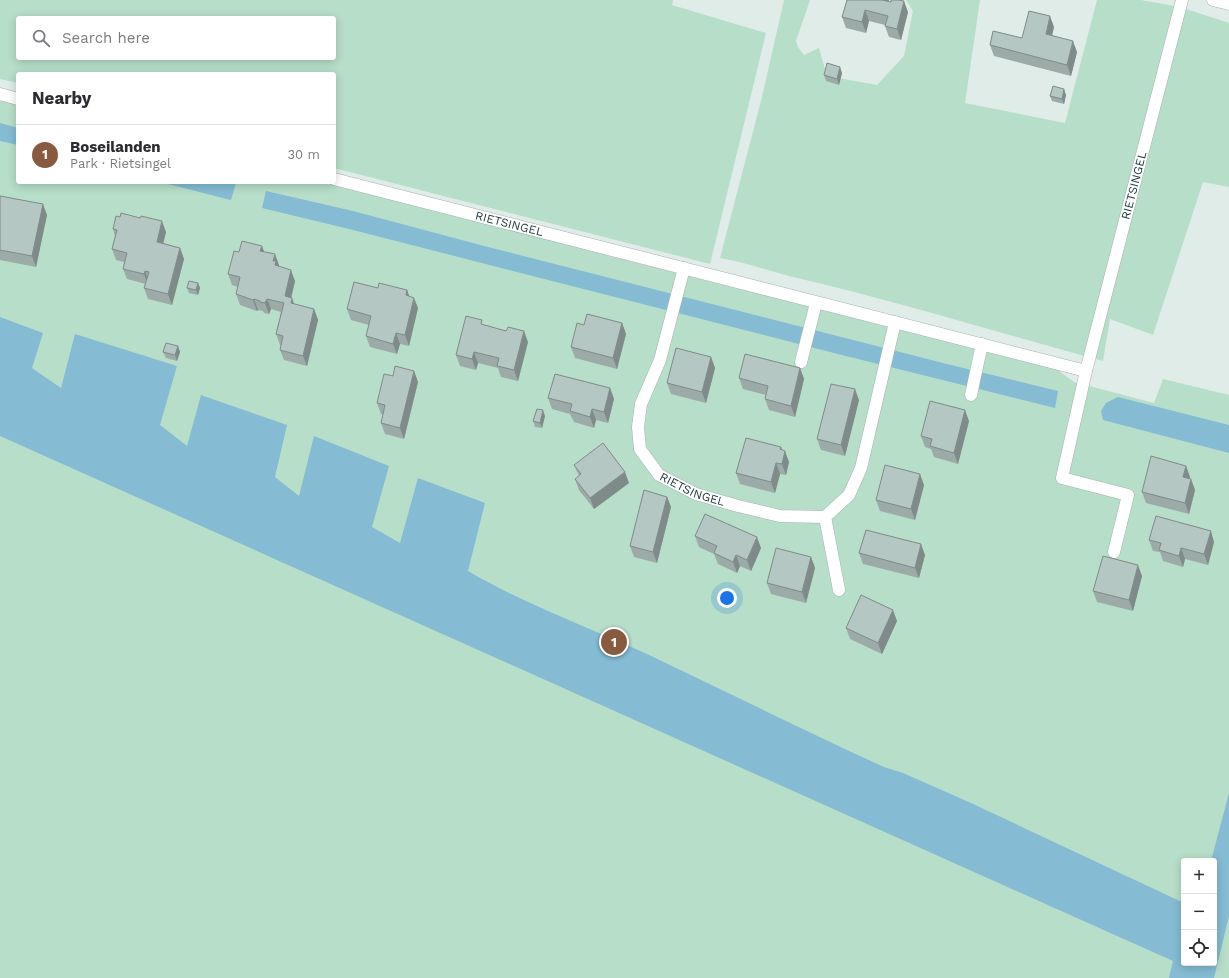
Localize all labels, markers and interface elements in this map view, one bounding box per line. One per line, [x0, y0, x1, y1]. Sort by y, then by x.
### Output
search box [16, 16, 336, 60]
icon: search [30, 27, 52, 49]
text: Search here [62, 29, 150, 47]
text: Nearby [32, 88, 91, 108]
text: Boseilanden [70, 138, 161, 156]
text: 1 [42, 147, 48, 162]
text: 30 m [288, 147, 320, 162]
street label: RIETSINGEL [1118, 150, 1149, 221]
text: Park · Rietsingel [70, 156, 171, 171]
street label: RIETSINGEL [474, 208, 545, 239]
street label: RIETSINGEL [657, 470, 727, 509]
your location [717, 588, 737, 608]
pin: 1 [601, 627, 627, 657]
map controls [1181, 858, 1217, 966]
button: + [1181, 858, 1217, 894]
button: − [1181, 894, 1217, 930]
button: locate [1181, 930, 1217, 966]

